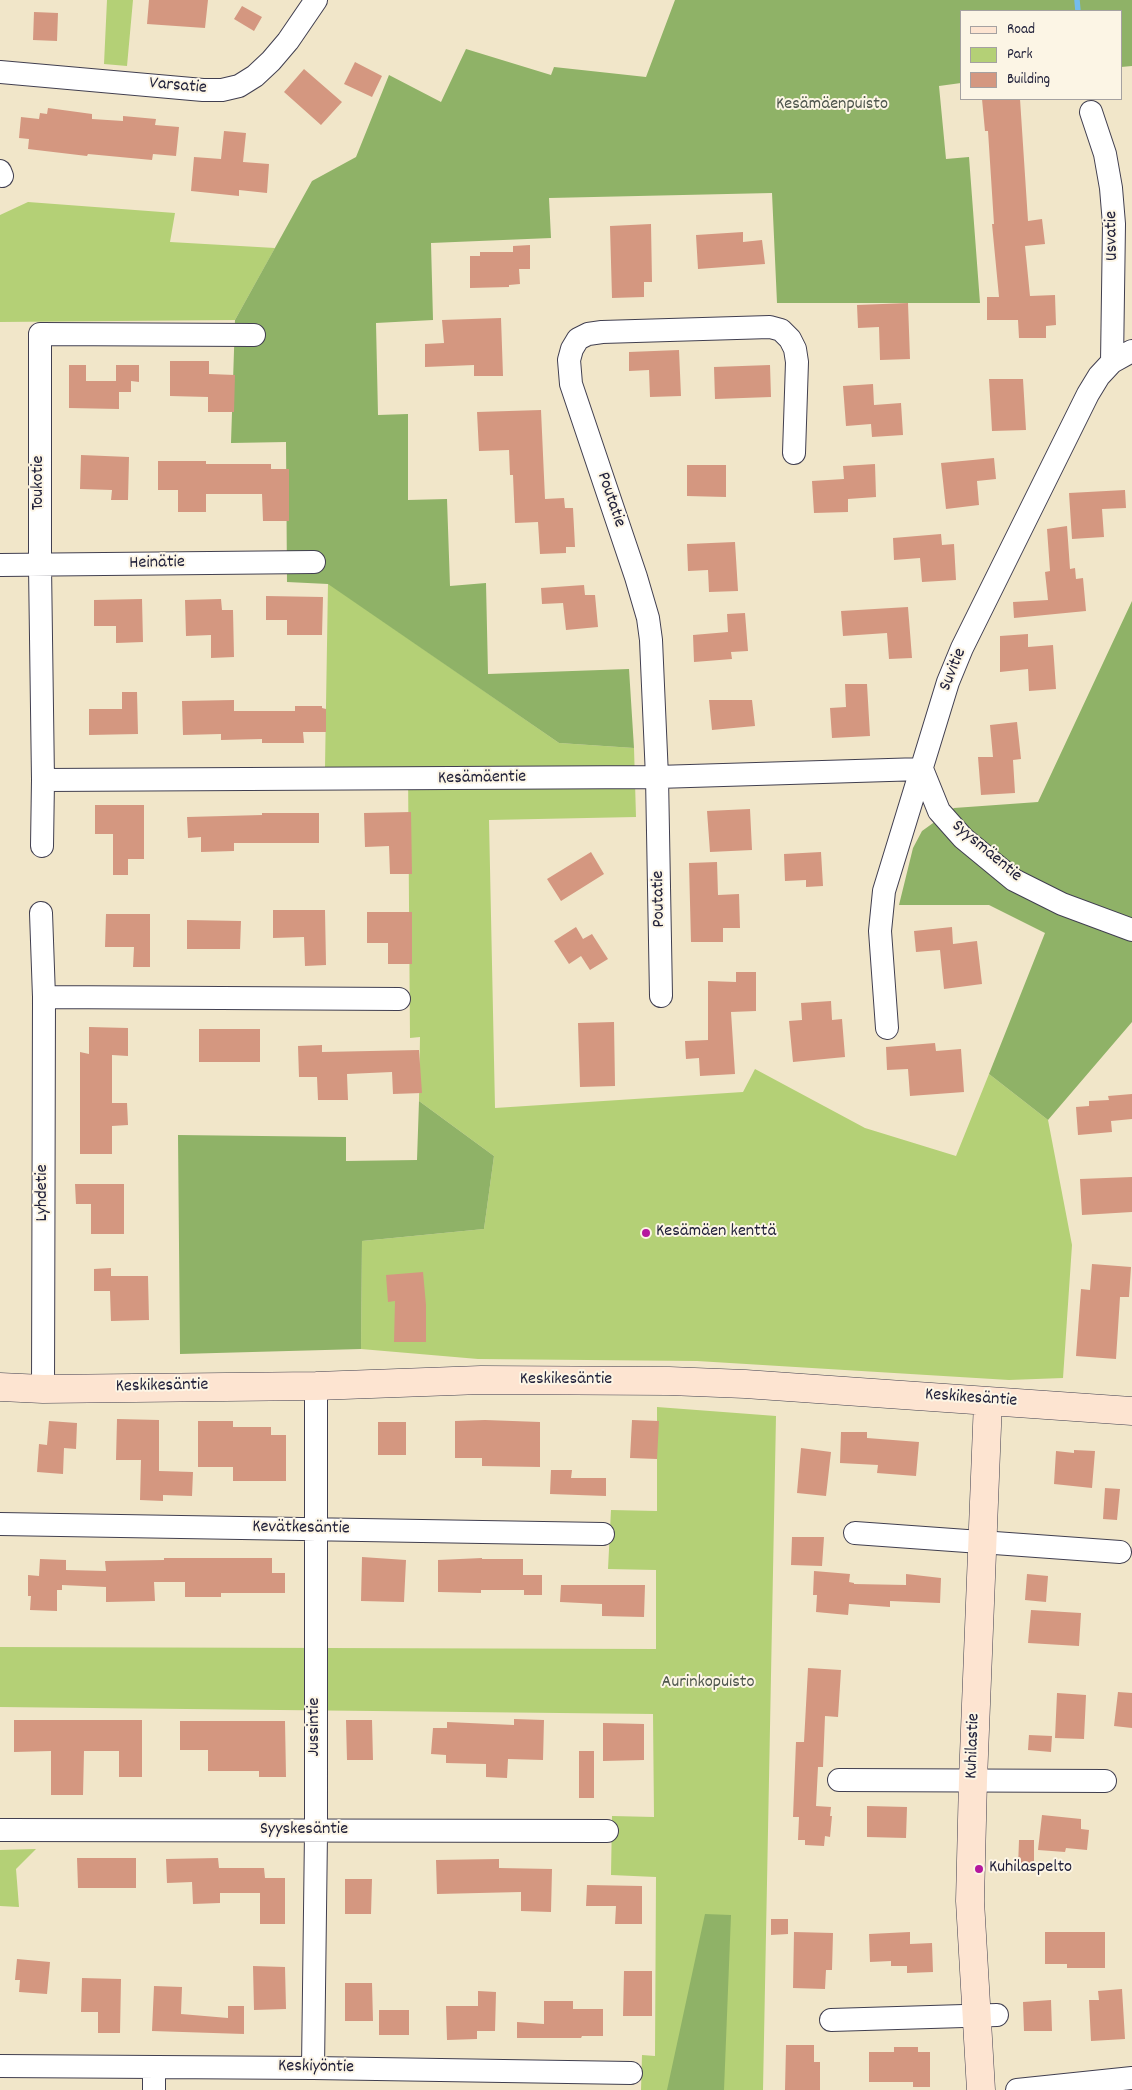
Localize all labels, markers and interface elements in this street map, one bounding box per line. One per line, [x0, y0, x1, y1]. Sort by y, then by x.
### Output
legend [960, 10, 1122, 100]
text: Road [1007, 19, 1035, 41]
text: Park [1007, 44, 1033, 66]
text: Building [1007, 69, 1050, 91]
street label: Varsatie [148, 74, 208, 100]
park label: Kesämäenpuisto [776, 95, 888, 117]
street label: Usvatie [1102, 211, 1124, 261]
street label: Toukotie [29, 456, 51, 510]
street label: Poutatie [591, 470, 629, 530]
street label: Heinätie [129, 553, 185, 575]
street label: Suvitie [936, 645, 972, 695]
street label: Kesämäentie [438, 767, 526, 791]
street label: Syysmäentie [946, 816, 1026, 888]
street label: Poutatie [649, 870, 671, 928]
street label: Lyhdetie [33, 1164, 55, 1222]
place label: Kesämäen kenttä [656, 1222, 776, 1244]
marker: Kesämäen kenttä [640, 1227, 652, 1239]
street label: Keskikesäntie [520, 1370, 612, 1392]
street label: Keskikesäntie [116, 1375, 208, 1399]
street label: Keskikesäntie [924, 1385, 1018, 1413]
street label: Kevätkesäntie [252, 1517, 350, 1541]
park label: Aurinkopuisto [662, 1673, 754, 1695]
street label: Jussintie [305, 1698, 327, 1756]
street label: Kuhilastie [962, 1713, 986, 1779]
street label: Syyskesäntie [260, 1820, 348, 1842]
place label: Kuhilaspelto [989, 1858, 1072, 1880]
marker: Kuhilaspelto [973, 1863, 985, 1875]
street label: Keskiyöntie [278, 2057, 354, 2079]

